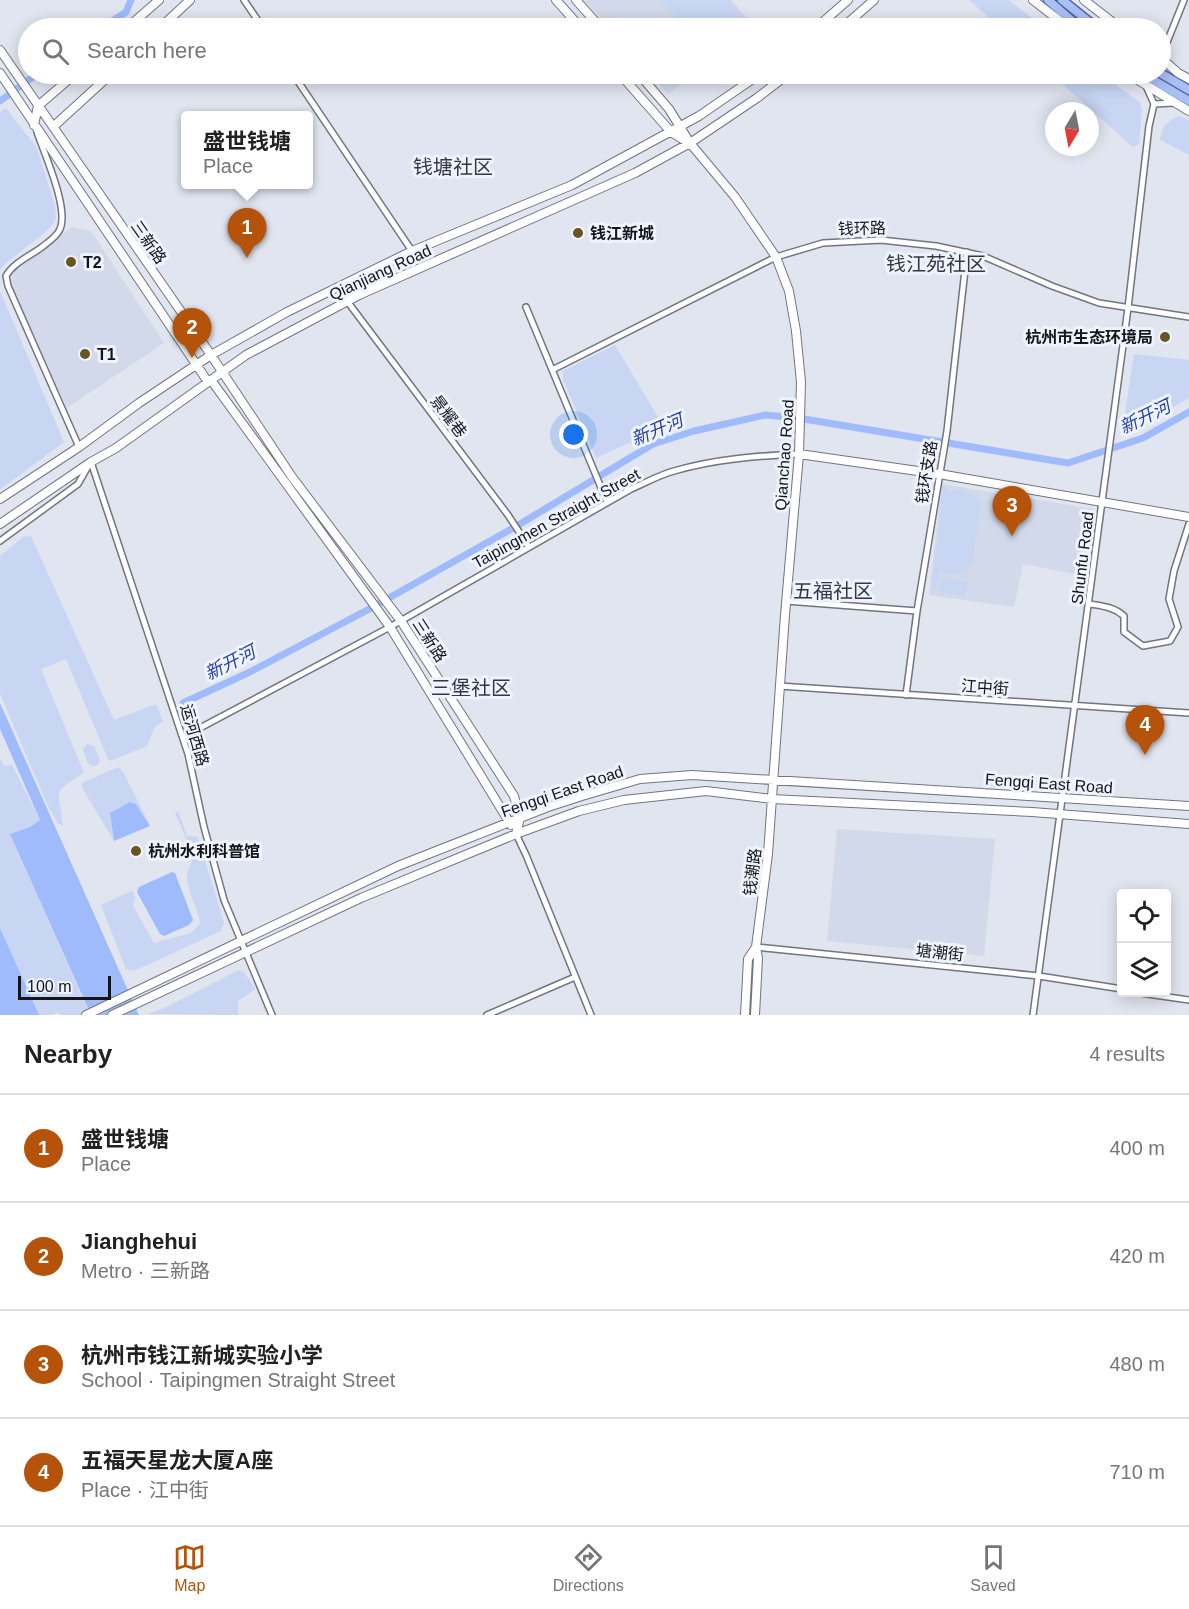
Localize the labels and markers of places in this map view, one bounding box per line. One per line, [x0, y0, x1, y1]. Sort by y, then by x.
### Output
pin: 1 [228, 208, 266, 258]
place label: 钱江新城 [590, 224, 654, 242]
marker: 钱江新城 [571, 226, 585, 240]
place label: T2 [83, 254, 102, 271]
marker: T2 [64, 255, 78, 269]
pin: 2 [172, 308, 212, 358]
place label: 杭州市生态环境局 [1025, 328, 1153, 346]
marker: 杭州市生态环境局 [1158, 330, 1172, 344]
place label: T1 [97, 346, 116, 363]
marker: T1 [78, 347, 92, 361]
pin: 3 [992, 486, 1032, 536]
pin: 4 [1126, 706, 1164, 755]
place label: 杭州水利科普馆 [148, 842, 260, 860]
marker: 杭州水利科普馆 [129, 844, 143, 858]

